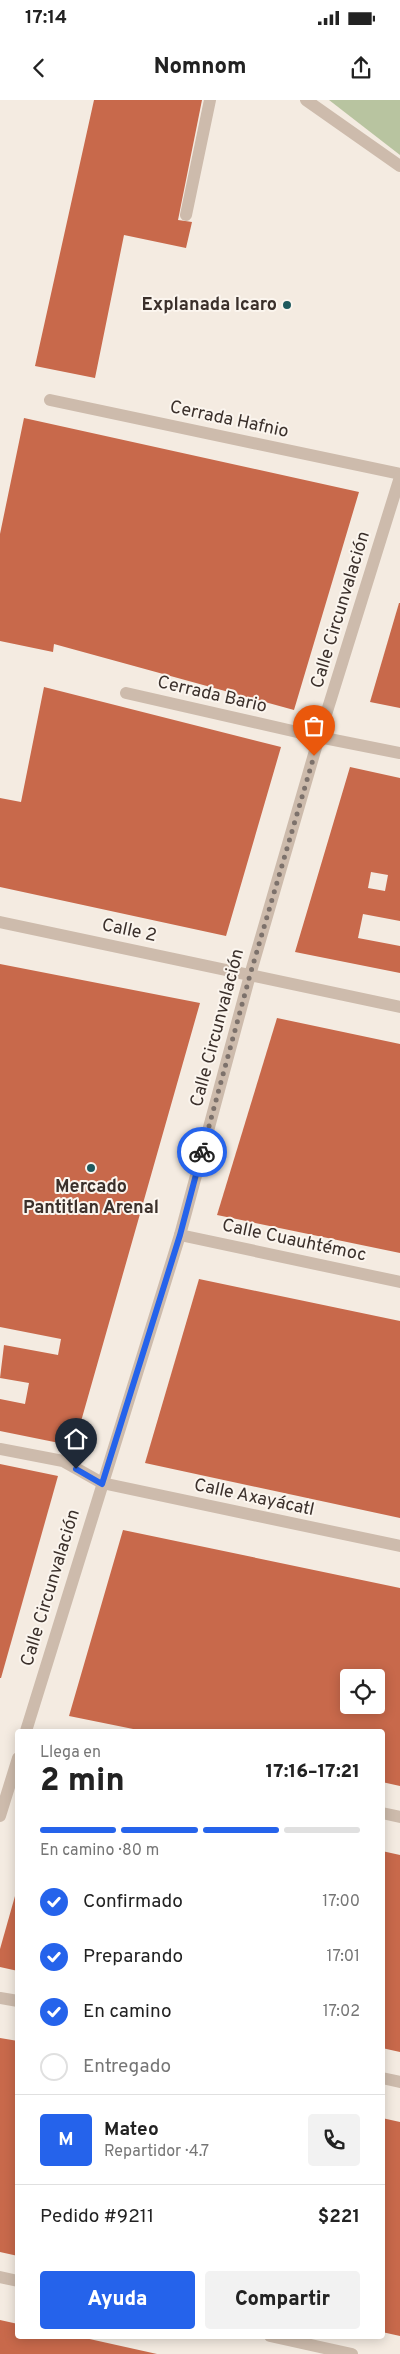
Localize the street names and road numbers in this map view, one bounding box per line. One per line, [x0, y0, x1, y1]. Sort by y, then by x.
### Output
street label: Cerrada Hafnio [167, 396, 291, 444]
street label: Calle Circunvalación [306, 529, 376, 691]
street label: Cerrada Bario [155, 671, 269, 719]
street label: Calle 2 [99, 914, 159, 948]
street label: Calle Circunvalación [186, 946, 250, 1110]
street label: Calle Cuauhtémoc [220, 1214, 368, 1268]
street label: Calle Axayácatl [192, 1474, 316, 1522]
street label: Calle Circunvalación [16, 1507, 86, 1669]

